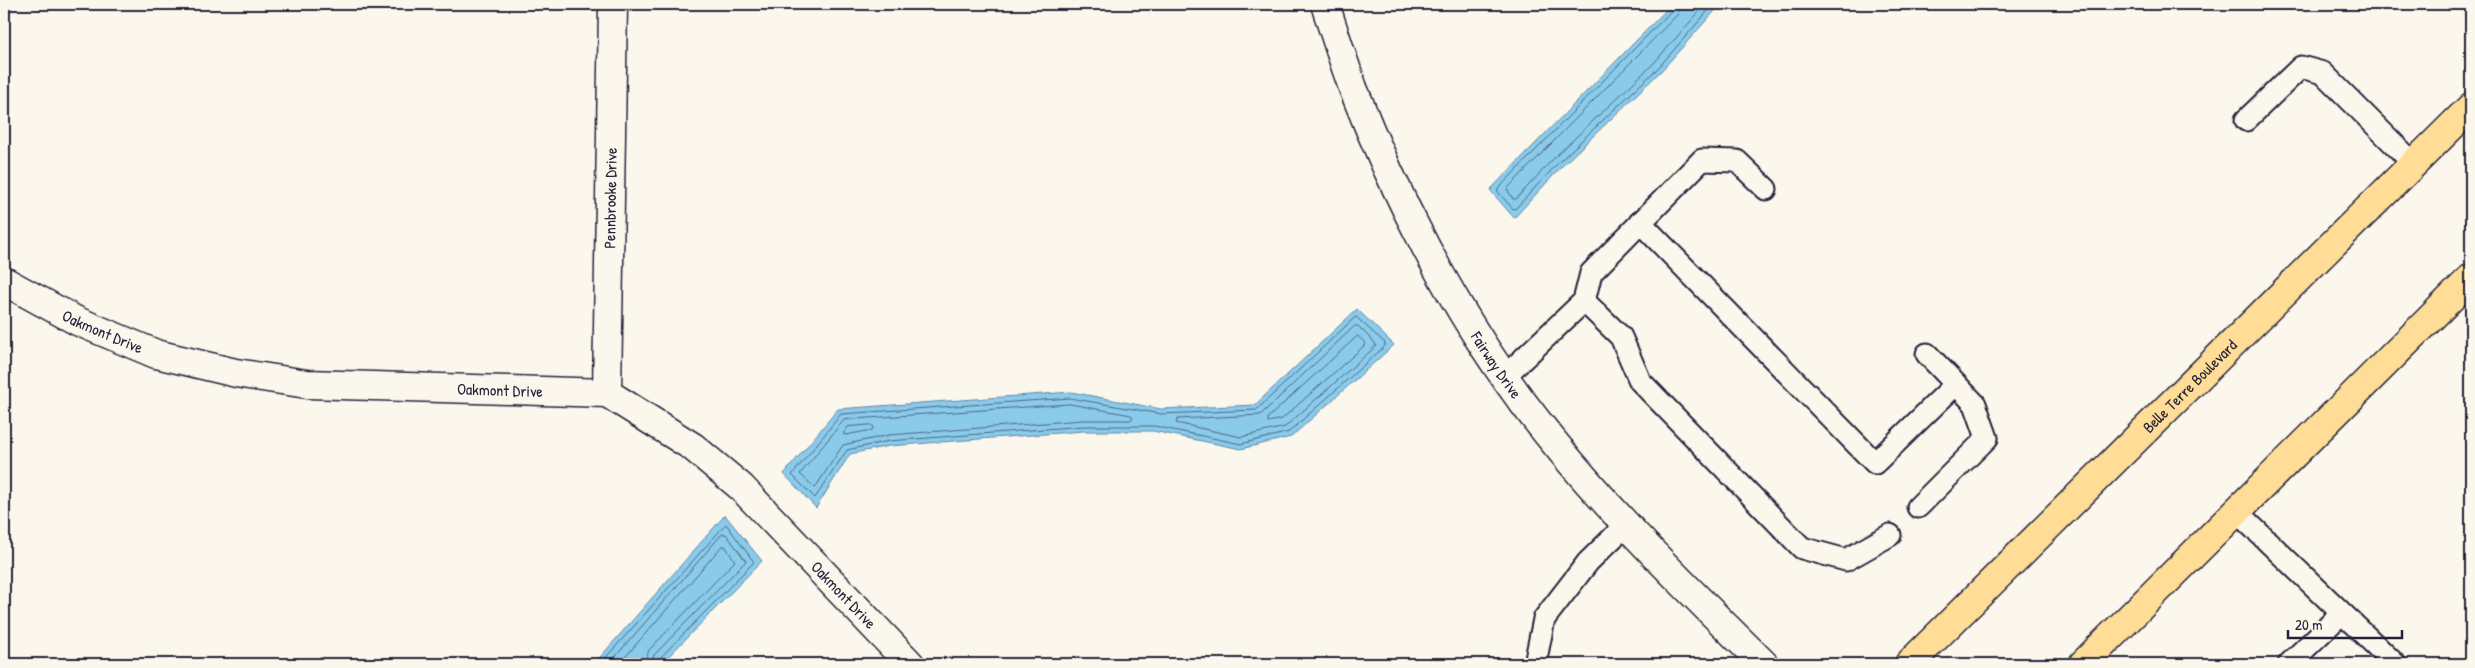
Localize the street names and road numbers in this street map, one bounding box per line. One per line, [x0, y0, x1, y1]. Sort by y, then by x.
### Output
street label: Pennbrooke Drive [598, 147, 622, 249]
street label: Oakmont Drive [58, 304, 147, 359]
street label: Fairway Drive [1465, 326, 1527, 403]
street label: Belle Terre Boulevard [2138, 334, 2242, 438]
street label: Oakmont Drive [457, 378, 544, 402]
street label: Oakmont Drive [806, 556, 882, 634]

